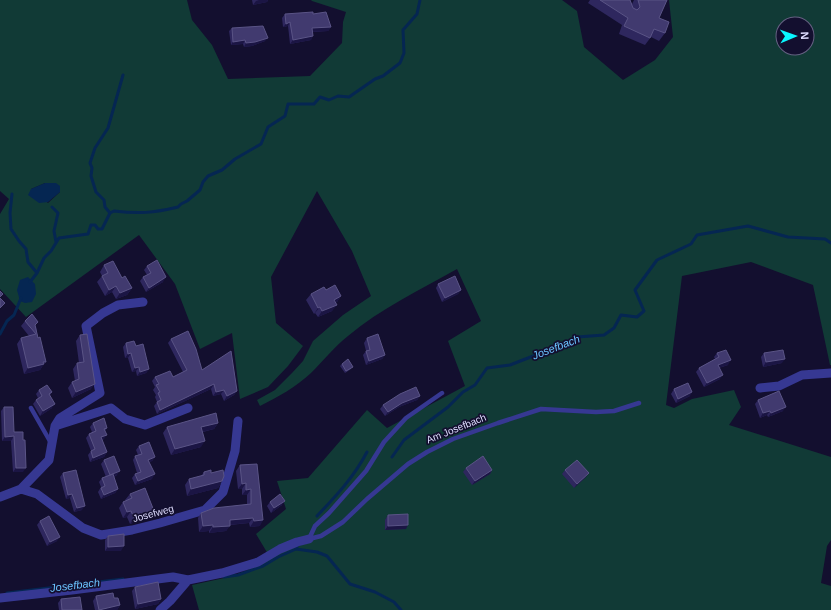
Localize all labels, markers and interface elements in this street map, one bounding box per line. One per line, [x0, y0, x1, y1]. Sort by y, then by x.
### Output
north arrow [775, 16, 815, 56]
text: N [799, 31, 811, 40]
water label: Josefbach [530, 332, 582, 362]
street label: Am Josefbach [425, 411, 488, 445]
street label: Josefweg [131, 503, 175, 524]
water label: Josefbach [48, 576, 101, 594]

